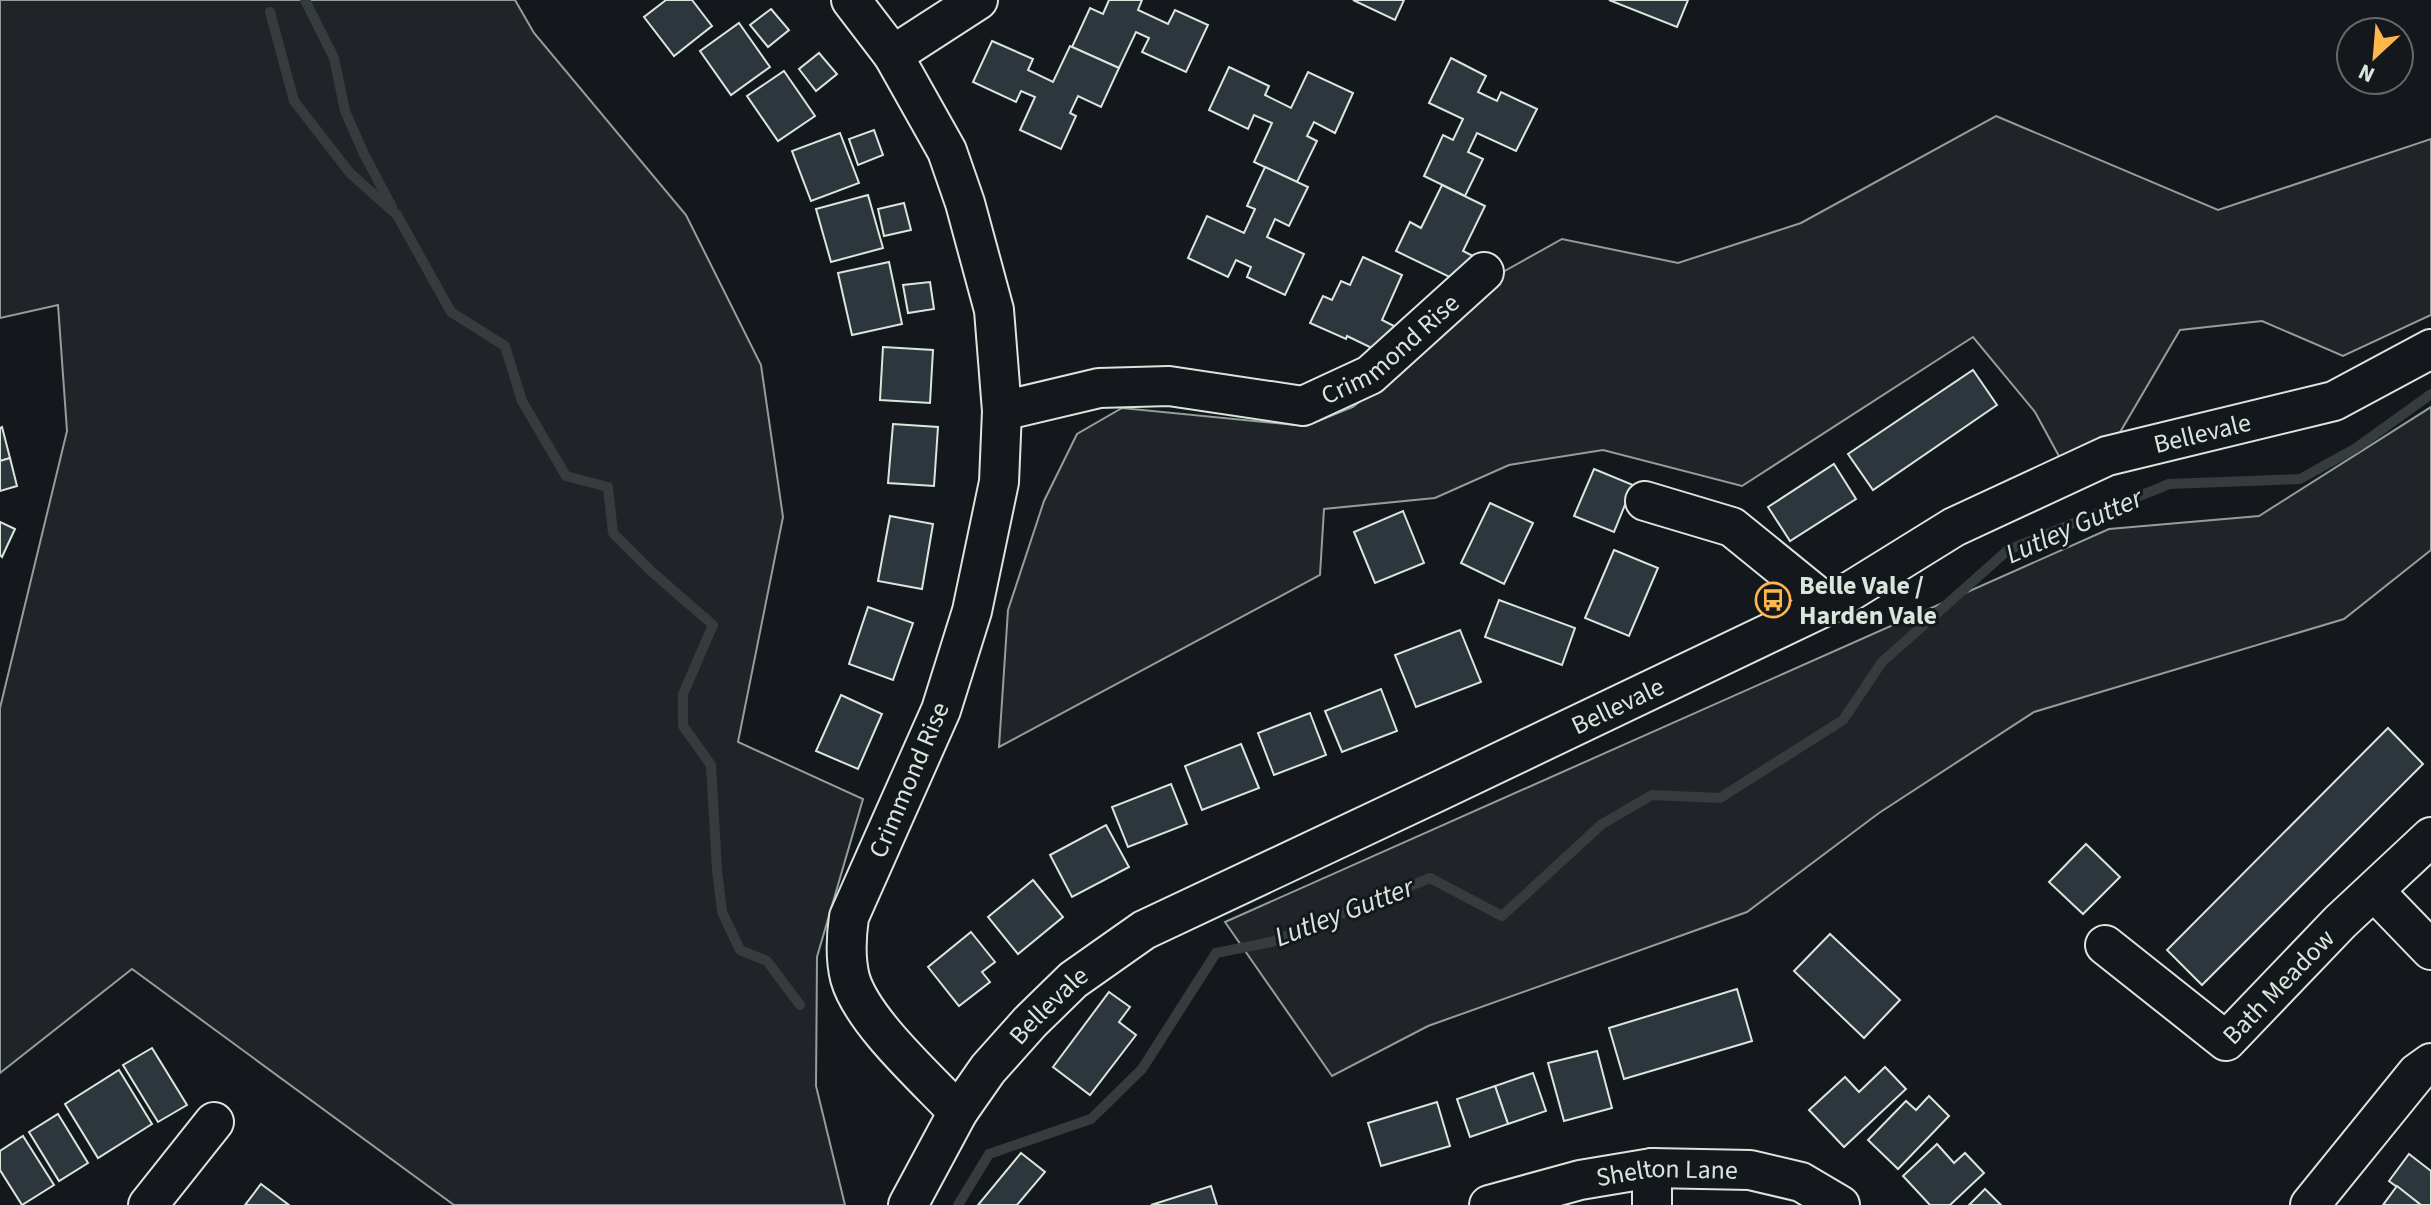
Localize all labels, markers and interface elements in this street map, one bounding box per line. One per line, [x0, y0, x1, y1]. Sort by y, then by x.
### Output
north arrow [2335, 16, 2415, 96]
text: N [2353, 55, 2380, 91]
street label: Crimmond Rise [1315, 285, 1467, 414]
street label: Bellevale [2150, 403, 2254, 463]
water label: Lutley Gutter [1999, 477, 2150, 574]
place label: Belle Vale / Harden Vale [1799, 567, 1937, 634]
bus stop icon: Belle Vale / Harden Vale [1754, 581, 1792, 619]
street label: Bellevale [1565, 668, 1670, 744]
street label: Crimmond Rise [859, 696, 959, 864]
water label: Lutley Gutter [1268, 867, 1421, 957]
street label: Bath Meadow [2214, 920, 2343, 1053]
street label: Bellevale [1000, 957, 1095, 1053]
street label: Shelton Lane [1593, 1149, 1738, 1196]

